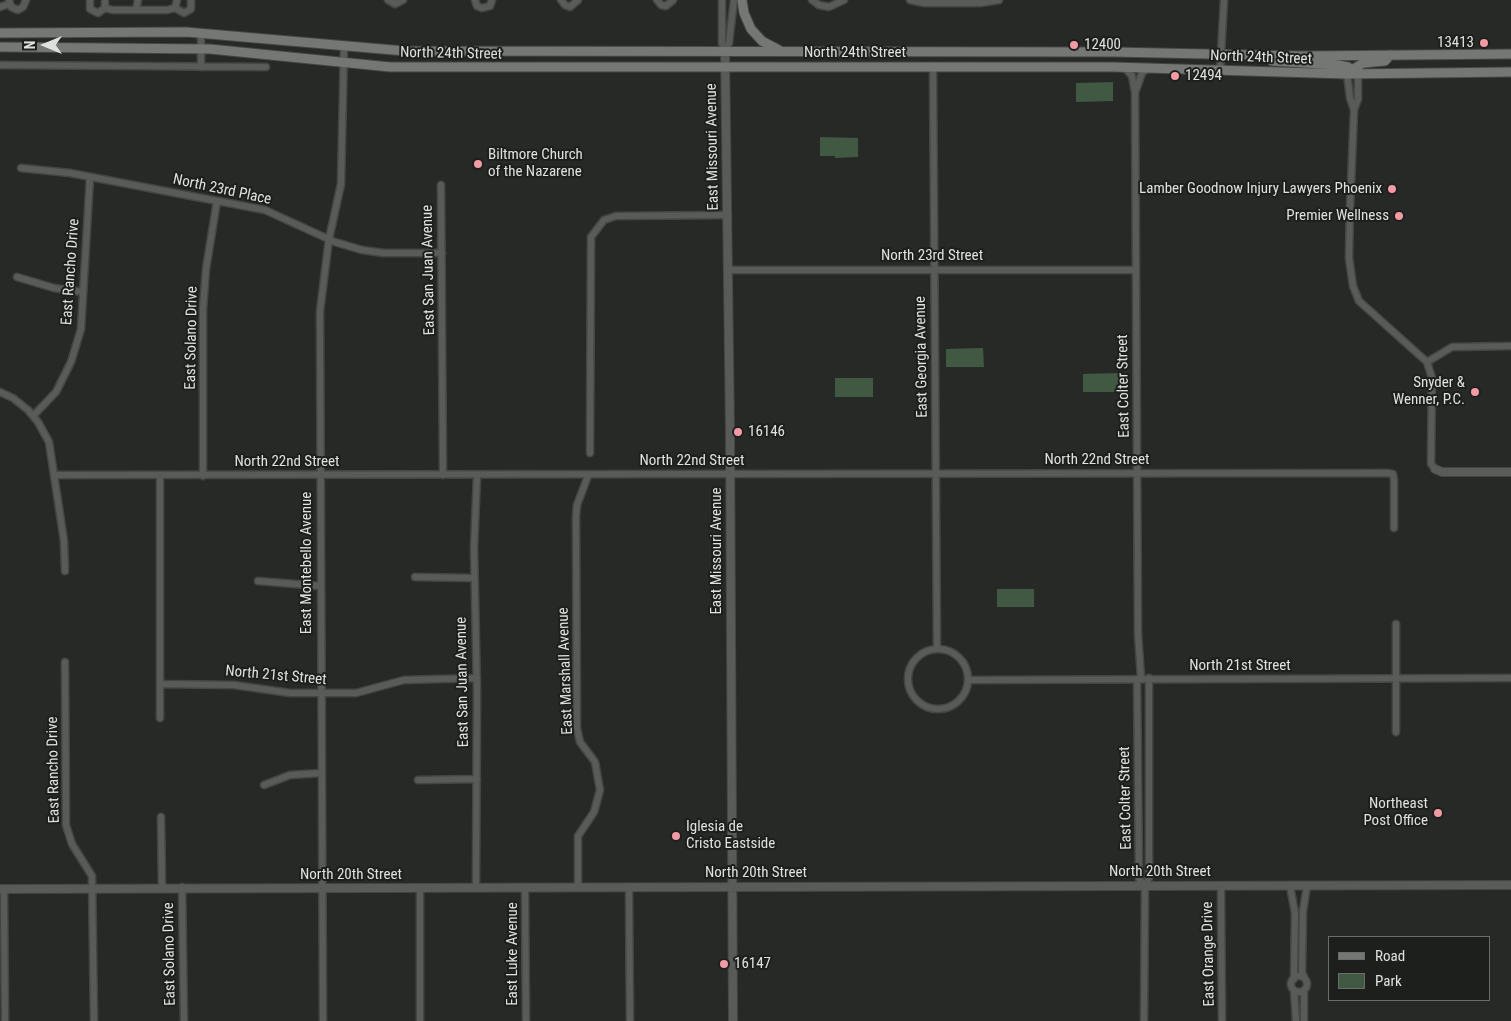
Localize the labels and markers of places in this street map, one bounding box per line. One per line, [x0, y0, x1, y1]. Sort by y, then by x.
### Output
place label: 13413 [1437, 34, 1474, 52]
place label: 12400 [1084, 36, 1121, 54]
marker: 13413 [1478, 37, 1490, 49]
marker: 12400 [1068, 39, 1080, 51]
place label: 12494 [1185, 67, 1222, 85]
marker: 12494 [1169, 70, 1181, 82]
place label: Biltmore Church of the Nazarene [488, 146, 583, 181]
marker: Biltmore Church of the Nazarene [472, 158, 484, 170]
place label: Lamber Goodnow Injury Lawyers Phoenix [1139, 180, 1382, 198]
marker: Lamber Goodnow Injury Lawyers Phoenix [1386, 183, 1398, 195]
place label: Premier Wellness [1286, 207, 1389, 225]
marker: Premier Wellness [1393, 210, 1405, 222]
place label: Snyder & Wenner, P.C. [1393, 374, 1465, 409]
marker: Snyder & Wenner, P.C. [1469, 386, 1481, 398]
place label: 16146 [748, 423, 785, 441]
marker: 16146 [732, 426, 744, 438]
place label: Northeast Post Office [1363, 795, 1428, 830]
marker: Northeast Post Office [1432, 807, 1444, 819]
place label: Iglesia de Cristo Eastside [686, 818, 775, 853]
marker: Iglesia de Cristo Eastside [670, 830, 682, 842]
place label: 16147 [734, 955, 771, 973]
marker: 16147 [718, 958, 730, 970]

